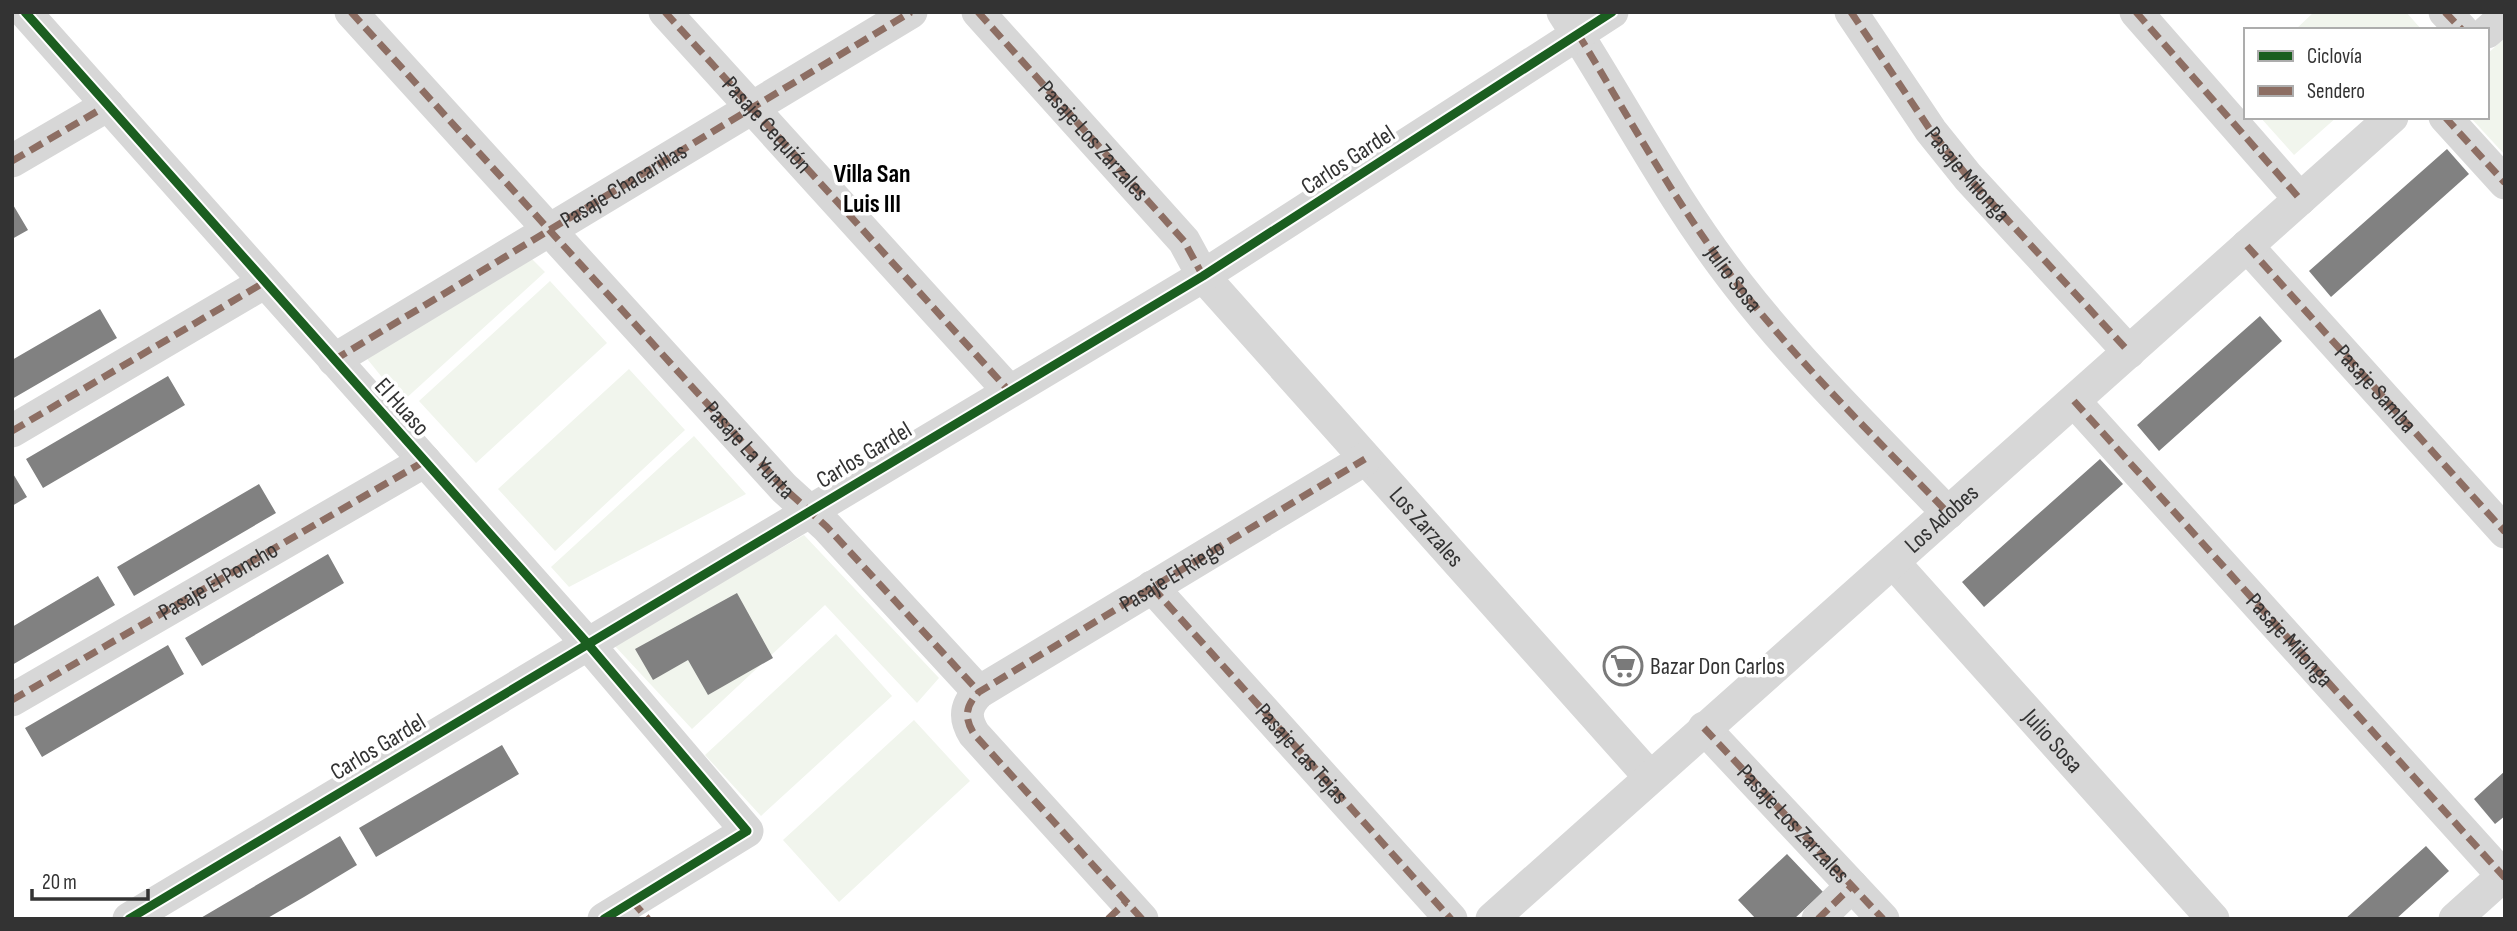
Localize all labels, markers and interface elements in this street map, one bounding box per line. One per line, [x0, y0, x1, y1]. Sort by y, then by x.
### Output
legend [2244, 28, 2489, 119]
text: Ciclovía [2307, 44, 2362, 69]
street label: Pasaje Cequión [716, 70, 818, 179]
street label: Pasaje Los Zarzales [1032, 74, 1155, 207]
text: Sendero [2307, 79, 2365, 104]
street label: Carlos Gardel [1296, 119, 1400, 201]
street label: Pasaje Milonga [1919, 121, 2017, 228]
street label: Pasaje Chacarillas [555, 136, 692, 235]
district label: Villa San Luis III [833, 159, 911, 220]
street label: Julio Sosa [1699, 239, 1769, 318]
street label: Pasaje Samba [2328, 338, 2423, 439]
street label: El Huaso [368, 372, 436, 442]
street label: Pasaje La Yunta [697, 395, 801, 505]
street label: Carlos Gardel [811, 415, 917, 495]
street label: Los Adobes [1898, 478, 1984, 559]
street label: Los Zarzales [1384, 481, 1470, 573]
street label: Pasaje El Riego [1114, 533, 1230, 618]
street label: Pasaje El Poncho [153, 535, 283, 627]
street label: Pasaje Milonga [2240, 587, 2340, 693]
supermarket icon: Bazar Don Carlos [1602, 645, 1644, 687]
place label: Bazar Don Carlos [1650, 652, 1785, 681]
street label: Pasaje Las Tejas [1249, 697, 1355, 810]
street label: Julio Sosa [2016, 702, 2089, 779]
street label: Carlos Gardel [325, 707, 431, 787]
street label: Pasaje Los Zarzales [1731, 758, 1856, 889]
scale bar [32, 858, 147, 902]
text: 20 m [42, 870, 77, 895]

